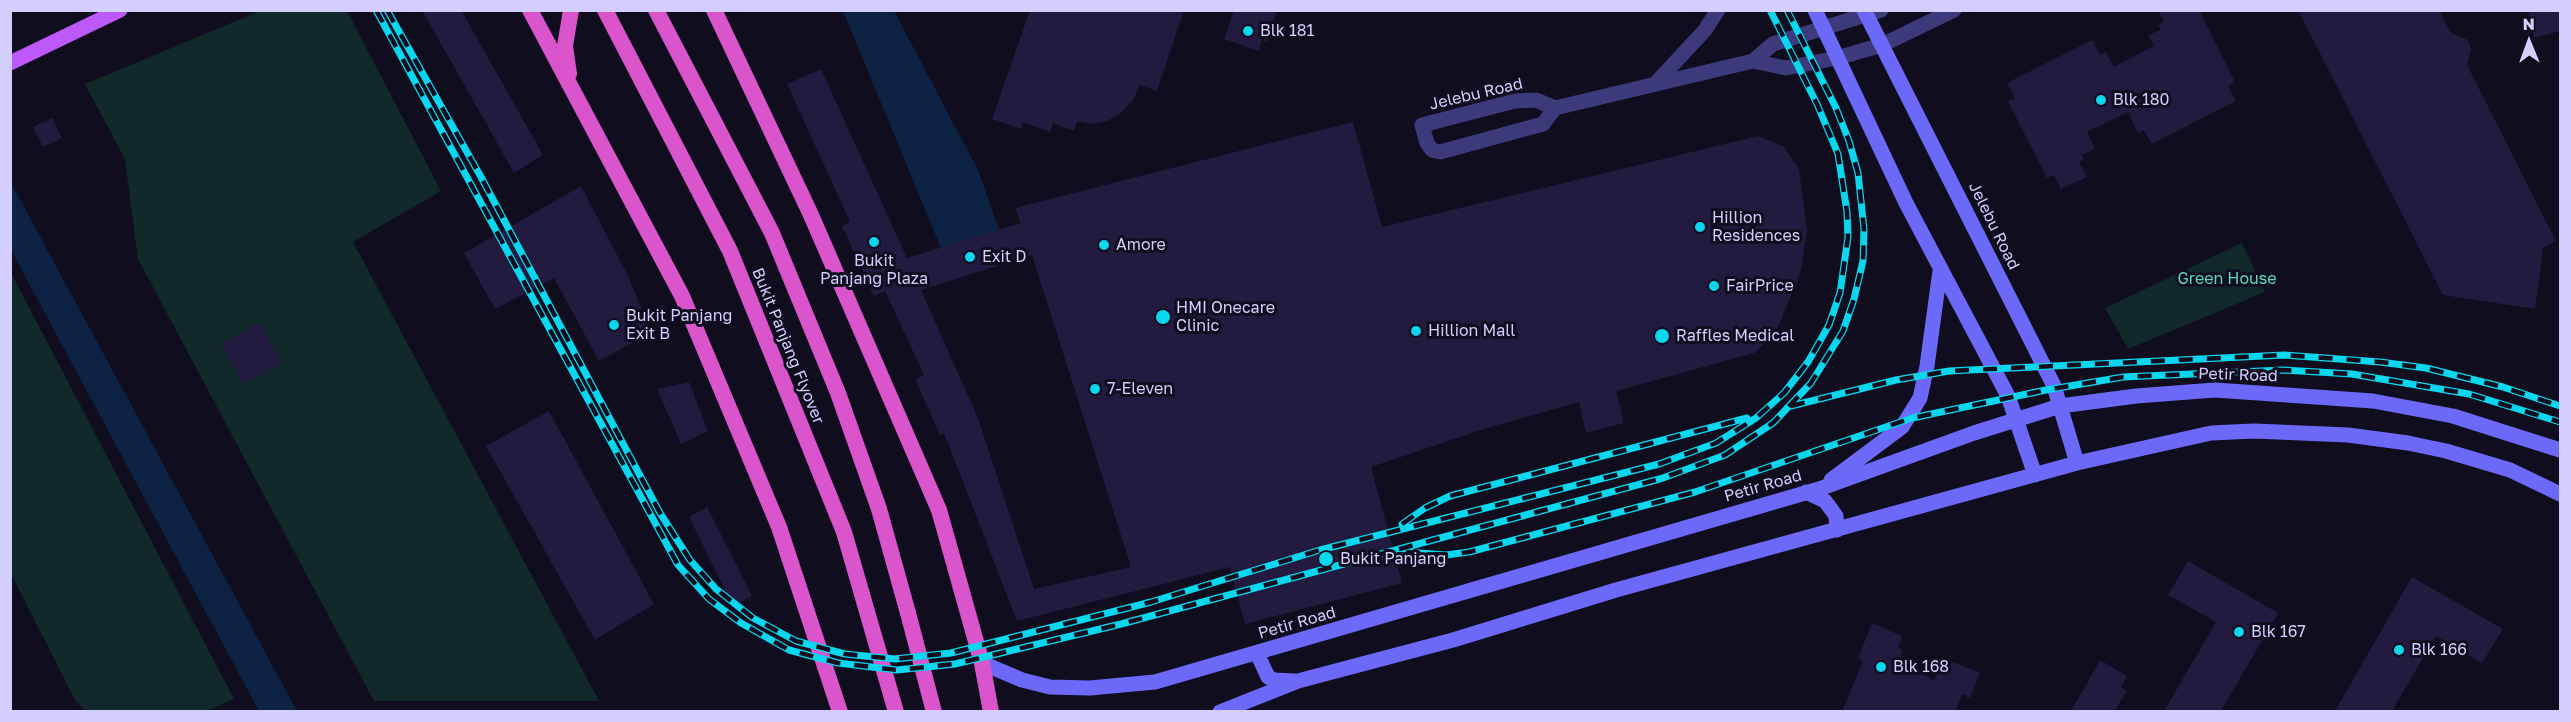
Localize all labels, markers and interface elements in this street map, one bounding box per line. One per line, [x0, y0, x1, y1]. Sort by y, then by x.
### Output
north arrow [2499, 12, 2559, 72]
text: N [2522, 14, 2535, 34]
place label: Blk 181 [1260, 21, 1314, 41]
marker: Blk 181 [1241, 24, 1255, 38]
street label: Jelebu Road [1427, 74, 1525, 114]
place label: Blk 180 [2113, 90, 2169, 110]
marker: Blk 180 [2094, 93, 2108, 107]
street label: Jelebu Road [1965, 179, 2023, 273]
place label: Hillion Residences [1712, 208, 1800, 246]
marker: Hillion Residences [1693, 220, 1707, 234]
marker: Bukit Panjang Plaza [867, 235, 881, 249]
place label: Amore [1116, 235, 1166, 255]
marker: Amore [1097, 238, 1111, 252]
place label: Exit D [982, 247, 1026, 267]
marker: Exit D [963, 250, 977, 264]
place label: Bukit Panjang Plaza [820, 251, 928, 289]
street label: Bukit Panjang Flyover [748, 265, 828, 427]
park label: Green House [2178, 269, 2276, 289]
place label: FairPrice [1726, 276, 1794, 296]
marker: FairPrice [1707, 279, 1721, 293]
place label: HMI Onecare Clinic [1176, 298, 1275, 336]
place label: Bukit Panjang Exit B [626, 306, 732, 344]
marker: HMI Onecare Clinic [1154, 308, 1172, 326]
marker: Bukit Panjang Exit B [607, 318, 621, 332]
place label: Hillion Mall [1428, 321, 1515, 341]
marker: Hillion Mall [1409, 324, 1423, 338]
place label: Raffles Medical [1676, 326, 1794, 346]
marker: Raffles Medical [1653, 327, 1671, 345]
street label: Petir Road [2198, 364, 2278, 386]
place label: 7-Eleven [1107, 379, 1173, 399]
marker: 7-Eleven [1088, 382, 1102, 396]
street label: Petir Road [1722, 466, 1804, 506]
place label: Bukit Panjang [1340, 549, 1446, 569]
marker: Bukit Panjang [1317, 550, 1335, 568]
street label: Petir Road [1256, 603, 1338, 643]
place label: Blk 167 [2251, 622, 2306, 642]
marker: Blk 167 [2232, 625, 2246, 639]
place label: Blk 166 [2411, 640, 2467, 660]
marker: Blk 166 [2392, 643, 2406, 657]
place label: Blk 168 [1893, 657, 1949, 677]
marker: Blk 168 [1874, 660, 1888, 674]

